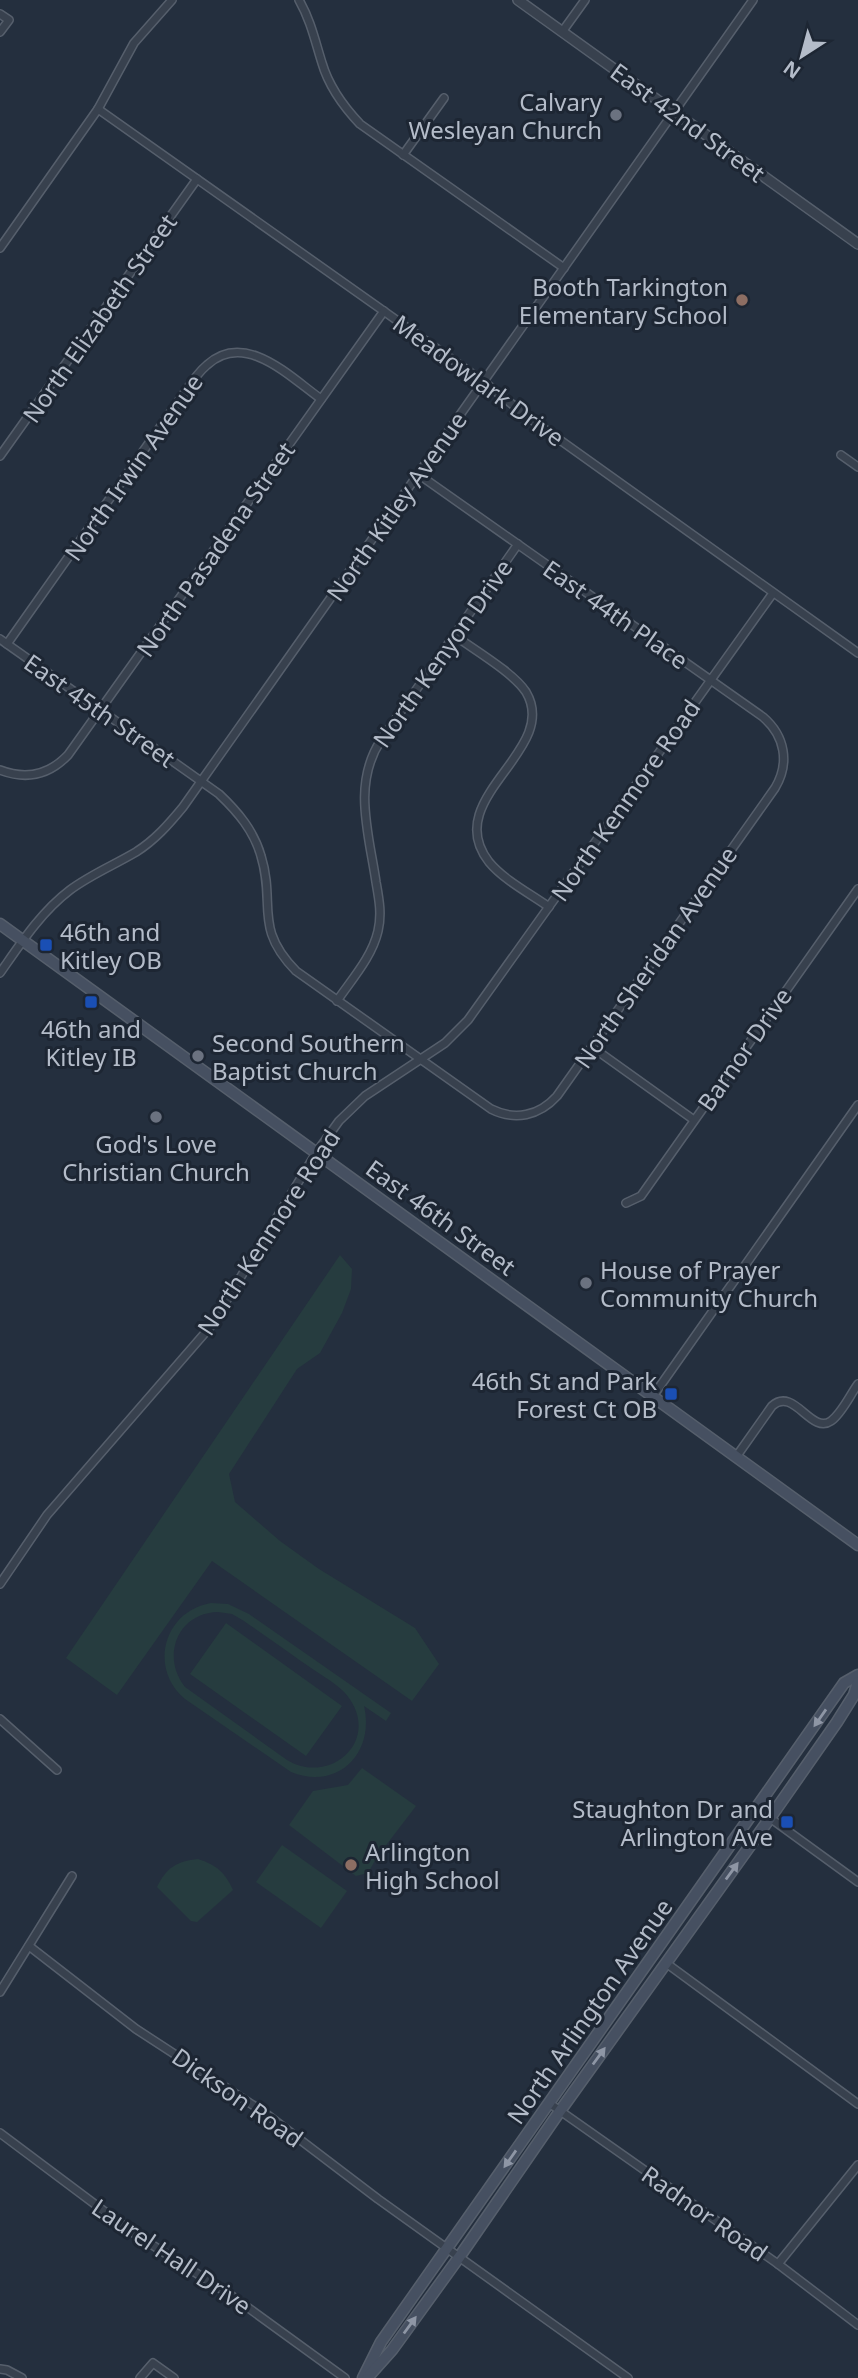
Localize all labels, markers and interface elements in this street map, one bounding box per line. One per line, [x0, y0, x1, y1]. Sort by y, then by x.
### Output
north arrow [767, 21, 837, 91]
street label: East 42nd Street [604, 55, 772, 189]
text: N [778, 55, 806, 85]
place label: Calvary Wesleyan Church [408, 85, 603, 146]
marker: Calvary Wesleyan Church [608, 107, 624, 123]
street label: North Elizabeth Street [14, 207, 184, 429]
place label: Booth Tarkington Elementary School [519, 270, 728, 331]
marker: Booth Tarkington Elementary School [734, 292, 750, 308]
street label: Meadowlark Drive [387, 307, 571, 453]
street label: North Irwin Avenue [56, 367, 210, 567]
street label: North Kitley Avenue [318, 405, 474, 607]
street label: North Pasadena Street [128, 435, 302, 663]
street label: North Kenyon Drive [365, 552, 519, 754]
street label: East 44th Place [537, 552, 695, 676]
street label: East 45th Street [18, 646, 182, 775]
street label: North Kenmore Road [543, 692, 707, 908]
street label: North Sheridan Avenue [566, 840, 744, 1074]
place label: 46th and Kitley OB [60, 915, 162, 976]
marker: 46th and Kitley OB [38, 937, 54, 953]
street label: Barnor Drive [689, 981, 799, 1117]
marker: 46th and Kitley IB [83, 994, 99, 1010]
place label: 46th and Kitley IB [41, 1012, 141, 1073]
place label: Second Southern Baptist Church [212, 1026, 405, 1087]
marker: Second Southern Baptist Church [190, 1048, 206, 1064]
marker: God's Love Christian Church [148, 1109, 164, 1125]
street label: North Kenmore Road [189, 1123, 347, 1341]
place label: God's Love Christian Church [62, 1127, 250, 1188]
street label: East 46th Street [360, 1152, 523, 1283]
place label: House of Prayer Community Church [600, 1253, 818, 1314]
marker: House of Prayer Community Church [578, 1275, 594, 1291]
place label: 46th St and Park Forest Ct OB [472, 1364, 657, 1425]
marker: 46th St and Park Forest Ct OB [663, 1386, 679, 1402]
one-way arrow [813, 1709, 827, 1727]
place label: Staughton Dr and Arlington Ave [572, 1792, 773, 1853]
marker: Staughton Dr and Arlington Ave [779, 1814, 795, 1830]
place label: Arlington High School [365, 1835, 500, 1896]
marker: Arlington High School [343, 1857, 359, 1873]
one-way arrow [725, 1862, 739, 1880]
street label: North Arlington Avenue [499, 1892, 679, 2130]
street label: Dickson Road [166, 2040, 310, 2154]
one-way arrow [592, 2047, 606, 2065]
one-way arrow [503, 2150, 517, 2168]
street label: Radnor Road [636, 2158, 774, 2268]
street label: Laurel Hall Drive [86, 2190, 258, 2322]
one-way arrow [403, 2316, 417, 2334]

